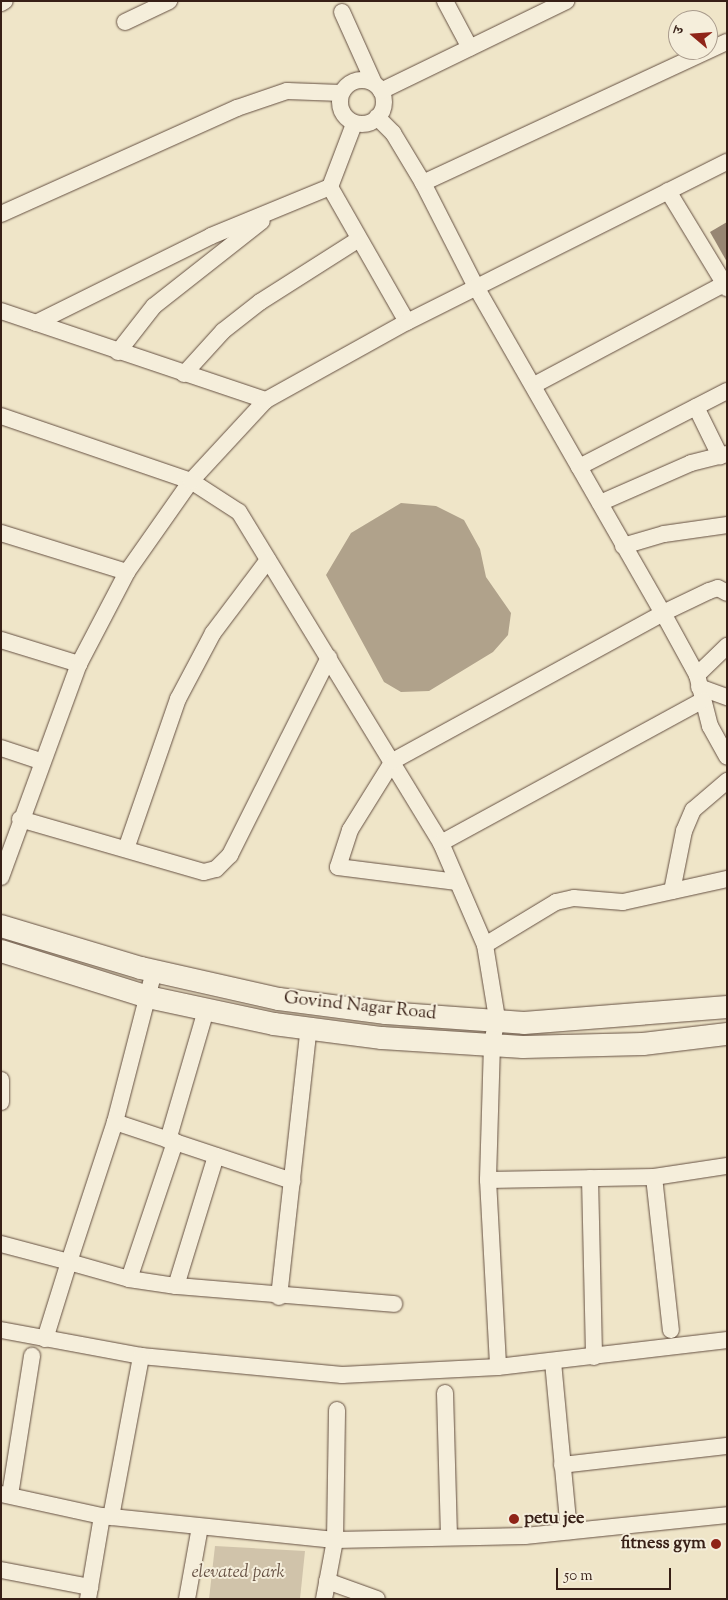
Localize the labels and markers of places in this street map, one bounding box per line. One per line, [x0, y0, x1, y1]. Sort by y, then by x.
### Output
place label: petu jee [524, 1508, 584, 1530]
marker: petu jee [508, 1513, 520, 1525]
place label: fitness gym [621, 1533, 706, 1555]
marker: fitness gym [710, 1538, 722, 1550]

